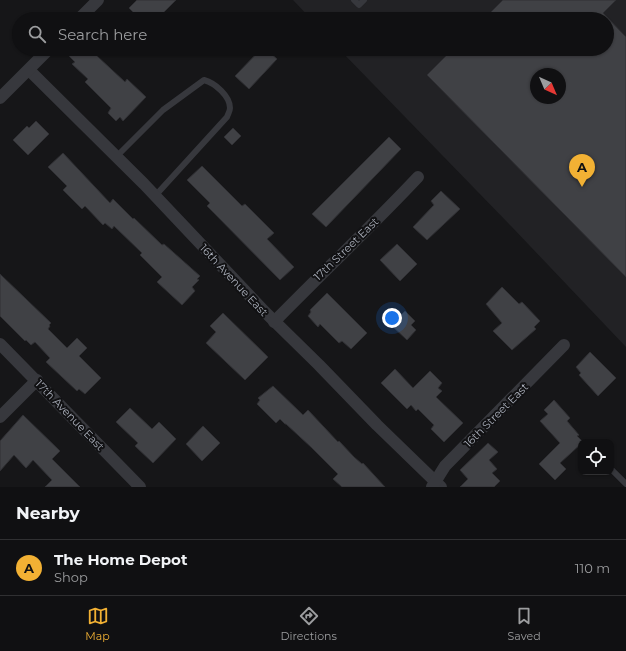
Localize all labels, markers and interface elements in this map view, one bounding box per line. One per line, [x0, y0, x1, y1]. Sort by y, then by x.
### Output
search box [12, 12, 614, 56]
icon: search [26, 23, 48, 45]
text: Search here [58, 25, 147, 44]
north arrow [530, 68, 566, 104]
pin: A [569, 154, 595, 187]
street label: 17th Street East [311, 214, 382, 283]
street label: 16th Avenue East [197, 241, 271, 319]
your location [382, 308, 402, 328]
street label: 17th Avenue East [33, 377, 108, 454]
street label: 16th Street East [461, 380, 531, 450]
map controls [578, 439, 614, 475]
button: locate [578, 439, 614, 475]
text: Nearby [16, 503, 80, 523]
text: The Home Depot [54, 550, 187, 569]
text: A [24, 560, 34, 576]
text: 110 m [575, 560, 610, 576]
text: Shop [54, 569, 88, 585]
tab: Map [85, 605, 110, 643]
tab: Directions [281, 605, 337, 643]
tab: Saved [508, 605, 541, 643]

